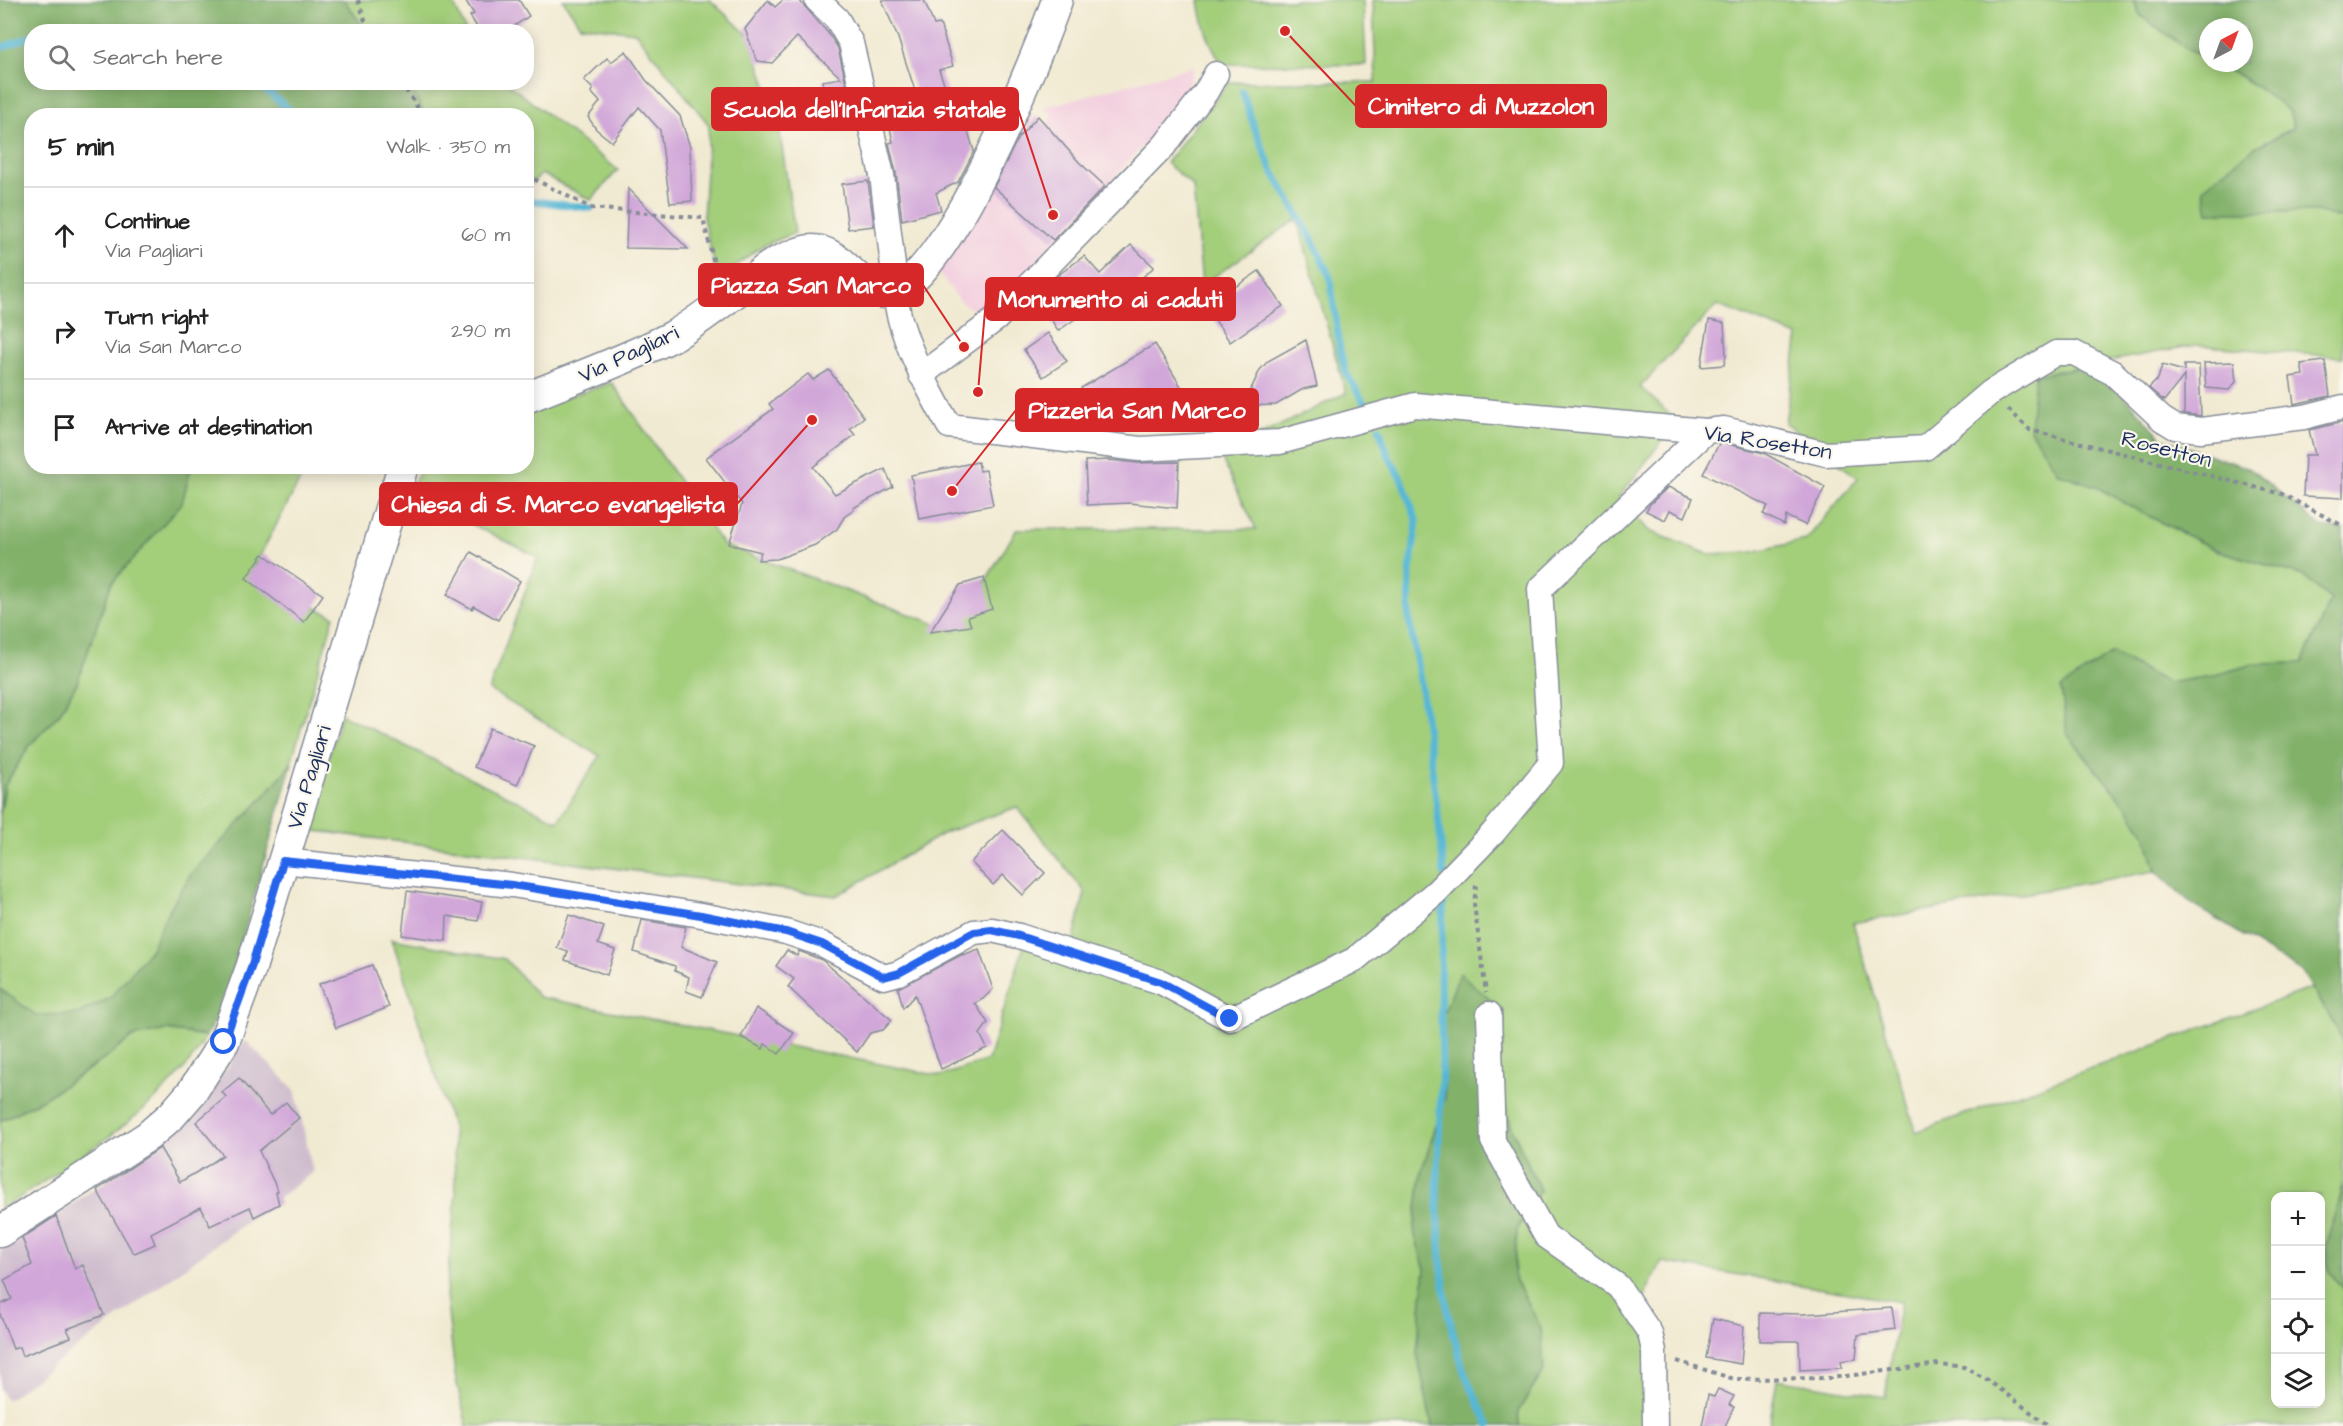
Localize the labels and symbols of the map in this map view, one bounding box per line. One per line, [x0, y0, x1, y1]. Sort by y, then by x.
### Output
north arrow [2199, 18, 2253, 72]
callout: Cimitero di Muzzolon [1356, 85, 1606, 127]
callout: Scuola dell'Infanzia statale [712, 88, 1018, 130]
text: Cimitero di Muzzolon [1368, 90, 1594, 124]
text: Scuola dell'Infanzia statale [723, 93, 1006, 127]
callout: Piazza San Marco [699, 264, 923, 306]
text: Piazza San Marco [711, 269, 911, 303]
callout: Monumento ai caduti [986, 278, 1235, 320]
text: Monumento ai caduti [998, 283, 1223, 317]
street label: Via Pagliari [574, 318, 684, 392]
callout: Pizzeria San Marco [1016, 389, 1258, 431]
text: Pizzeria San Marco [1028, 394, 1246, 428]
street label: Via Rosetton [1701, 417, 1834, 468]
street label: Rosetton [2118, 423, 2215, 476]
callout: Chiesa di S. Marco evangelista [380, 483, 737, 525]
text: Chiesa di S. Marco evangelista [391, 488, 725, 523]
street label: Via Pagliari [279, 722, 341, 833]
route end [1216, 1005, 1242, 1031]
route start [210, 1028, 236, 1054]

